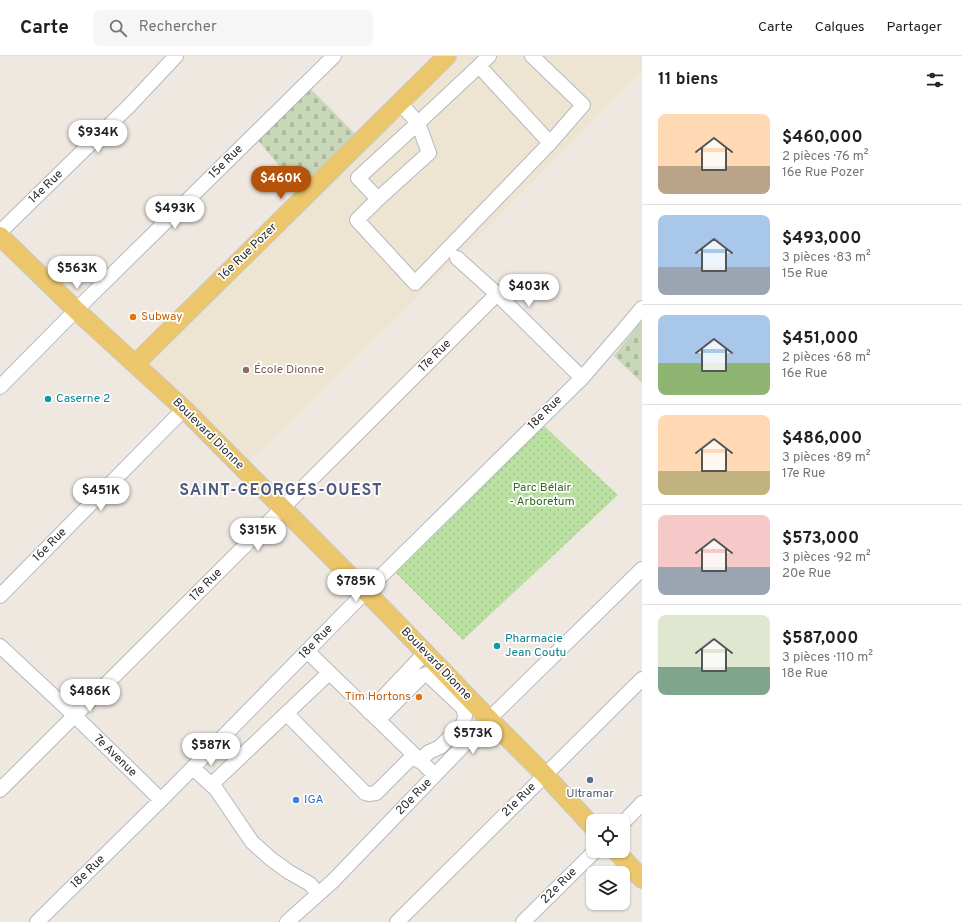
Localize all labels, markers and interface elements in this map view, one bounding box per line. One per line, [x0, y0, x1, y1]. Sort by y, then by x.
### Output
search box [93, 10, 373, 46]
text: Carte [20, 16, 69, 40]
icon: search [107, 17, 129, 39]
text: Rechercher [139, 18, 217, 37]
text: Carte [758, 19, 793, 36]
text: Calques [815, 19, 865, 36]
text: Partager [887, 19, 942, 36]
text: 11 biens [658, 69, 718, 91]
icon: filters [924, 69, 946, 91]
pin: $934K [70, 120, 126, 154]
text: $934K [77, 125, 119, 141]
text: $460,000 [782, 127, 863, 149]
icon: home [690, 130, 738, 178]
street label: 15e Rue [205, 141, 247, 183]
text: 2 pièces · 76 m² [782, 149, 868, 165]
text: 16e Rue Pozer [782, 165, 864, 181]
pin: $460K [253, 166, 309, 200]
street label: 14e Rue [25, 167, 67, 207]
text: $460K [260, 171, 302, 187]
pin: $493K [147, 196, 203, 230]
text: $493K [154, 201, 196, 217]
street label: 16e Rue Pozer [215, 220, 281, 284]
text: $493,000 [782, 228, 861, 250]
icon: home [690, 231, 738, 279]
text: 3 pièces · 83 m² [782, 250, 871, 266]
pin: $563K [49, 256, 105, 290]
text: $563K [57, 261, 97, 277]
text: 15e Rue [782, 266, 828, 282]
pin: $403K [501, 274, 557, 308]
text: $403K [508, 279, 550, 295]
place label: Subway [141, 309, 183, 325]
marker: Subway [128, 312, 138, 322]
text: $451,000 [782, 328, 858, 350]
icon: home [690, 331, 738, 379]
street label: 17e Rue [415, 336, 455, 376]
text: 2 pièces · 68 m² [782, 350, 871, 366]
place label: École Dionne [254, 362, 324, 378]
marker: École Dionne [241, 365, 251, 375]
text: 16e Rue [782, 366, 827, 382]
place label: Caserne 2 [56, 391, 110, 407]
street label: 18e Rue [524, 392, 566, 434]
marker: Caserne 2 [43, 394, 53, 404]
street label: Boulevard Dionne [169, 395, 247, 473]
text: $486,000 [782, 428, 862, 450]
icon: home [690, 431, 738, 479]
text: 3 pièces · 89 m² [782, 450, 870, 466]
text: 17e Rue [782, 466, 825, 482]
pin: $451K [73, 478, 129, 512]
park label: Parc Bélair - Arboretum [509, 480, 575, 510]
district label: SAINT-GEORGES-OUEST [179, 481, 383, 501]
text: $451K [82, 483, 120, 499]
pin: $315K [230, 518, 286, 552]
text: $315K [239, 523, 277, 539]
street label: 16e Rue [30, 525, 70, 565]
text: $573,000 [782, 528, 859, 550]
icon: home [690, 531, 738, 579]
text: 3 pièces · 92 m² [782, 550, 871, 566]
street label: 17e Rue [186, 565, 226, 605]
text: 20e Rue [782, 566, 831, 582]
pin: $785K [328, 569, 384, 603]
text: $785K [336, 574, 376, 590]
street label: 18e Rue [296, 621, 336, 663]
street label: Boulevard Dionne [397, 624, 475, 704]
text: $587,000 [782, 628, 859, 650]
place label: Pharmacie Jean Coutu [505, 631, 566, 661]
icon: home [690, 631, 738, 679]
marker: Pharmacie Jean Coutu [492, 641, 502, 651]
text: 3 pièces · 110 m² [782, 650, 873, 666]
text: 18e Rue [782, 666, 828, 682]
pin: $486K [62, 679, 118, 713]
text: $486K [69, 684, 111, 700]
place label: Tim Hortons [345, 689, 411, 705]
marker: Tim Hortons [414, 692, 424, 702]
pin: $573K [445, 721, 501, 755]
text: $573K [453, 726, 493, 742]
street label: 7e Avenue [90, 731, 140, 781]
pin: $587K [183, 733, 239, 767]
text: $587K [191, 738, 231, 754]
street label: 20e Rue [393, 775, 435, 819]
marker: Ultramar [585, 775, 595, 785]
street label: 21e Rue [498, 779, 540, 821]
place label: Ultramar [566, 786, 614, 802]
place label: IGA [304, 792, 324, 808]
marker: IGA [291, 795, 301, 805]
map controls [586, 814, 630, 910]
button: locate [586, 814, 630, 858]
street label: 18e Rue [67, 852, 109, 892]
street label: 22e Rue [537, 864, 581, 908]
button: layers [586, 866, 630, 910]

